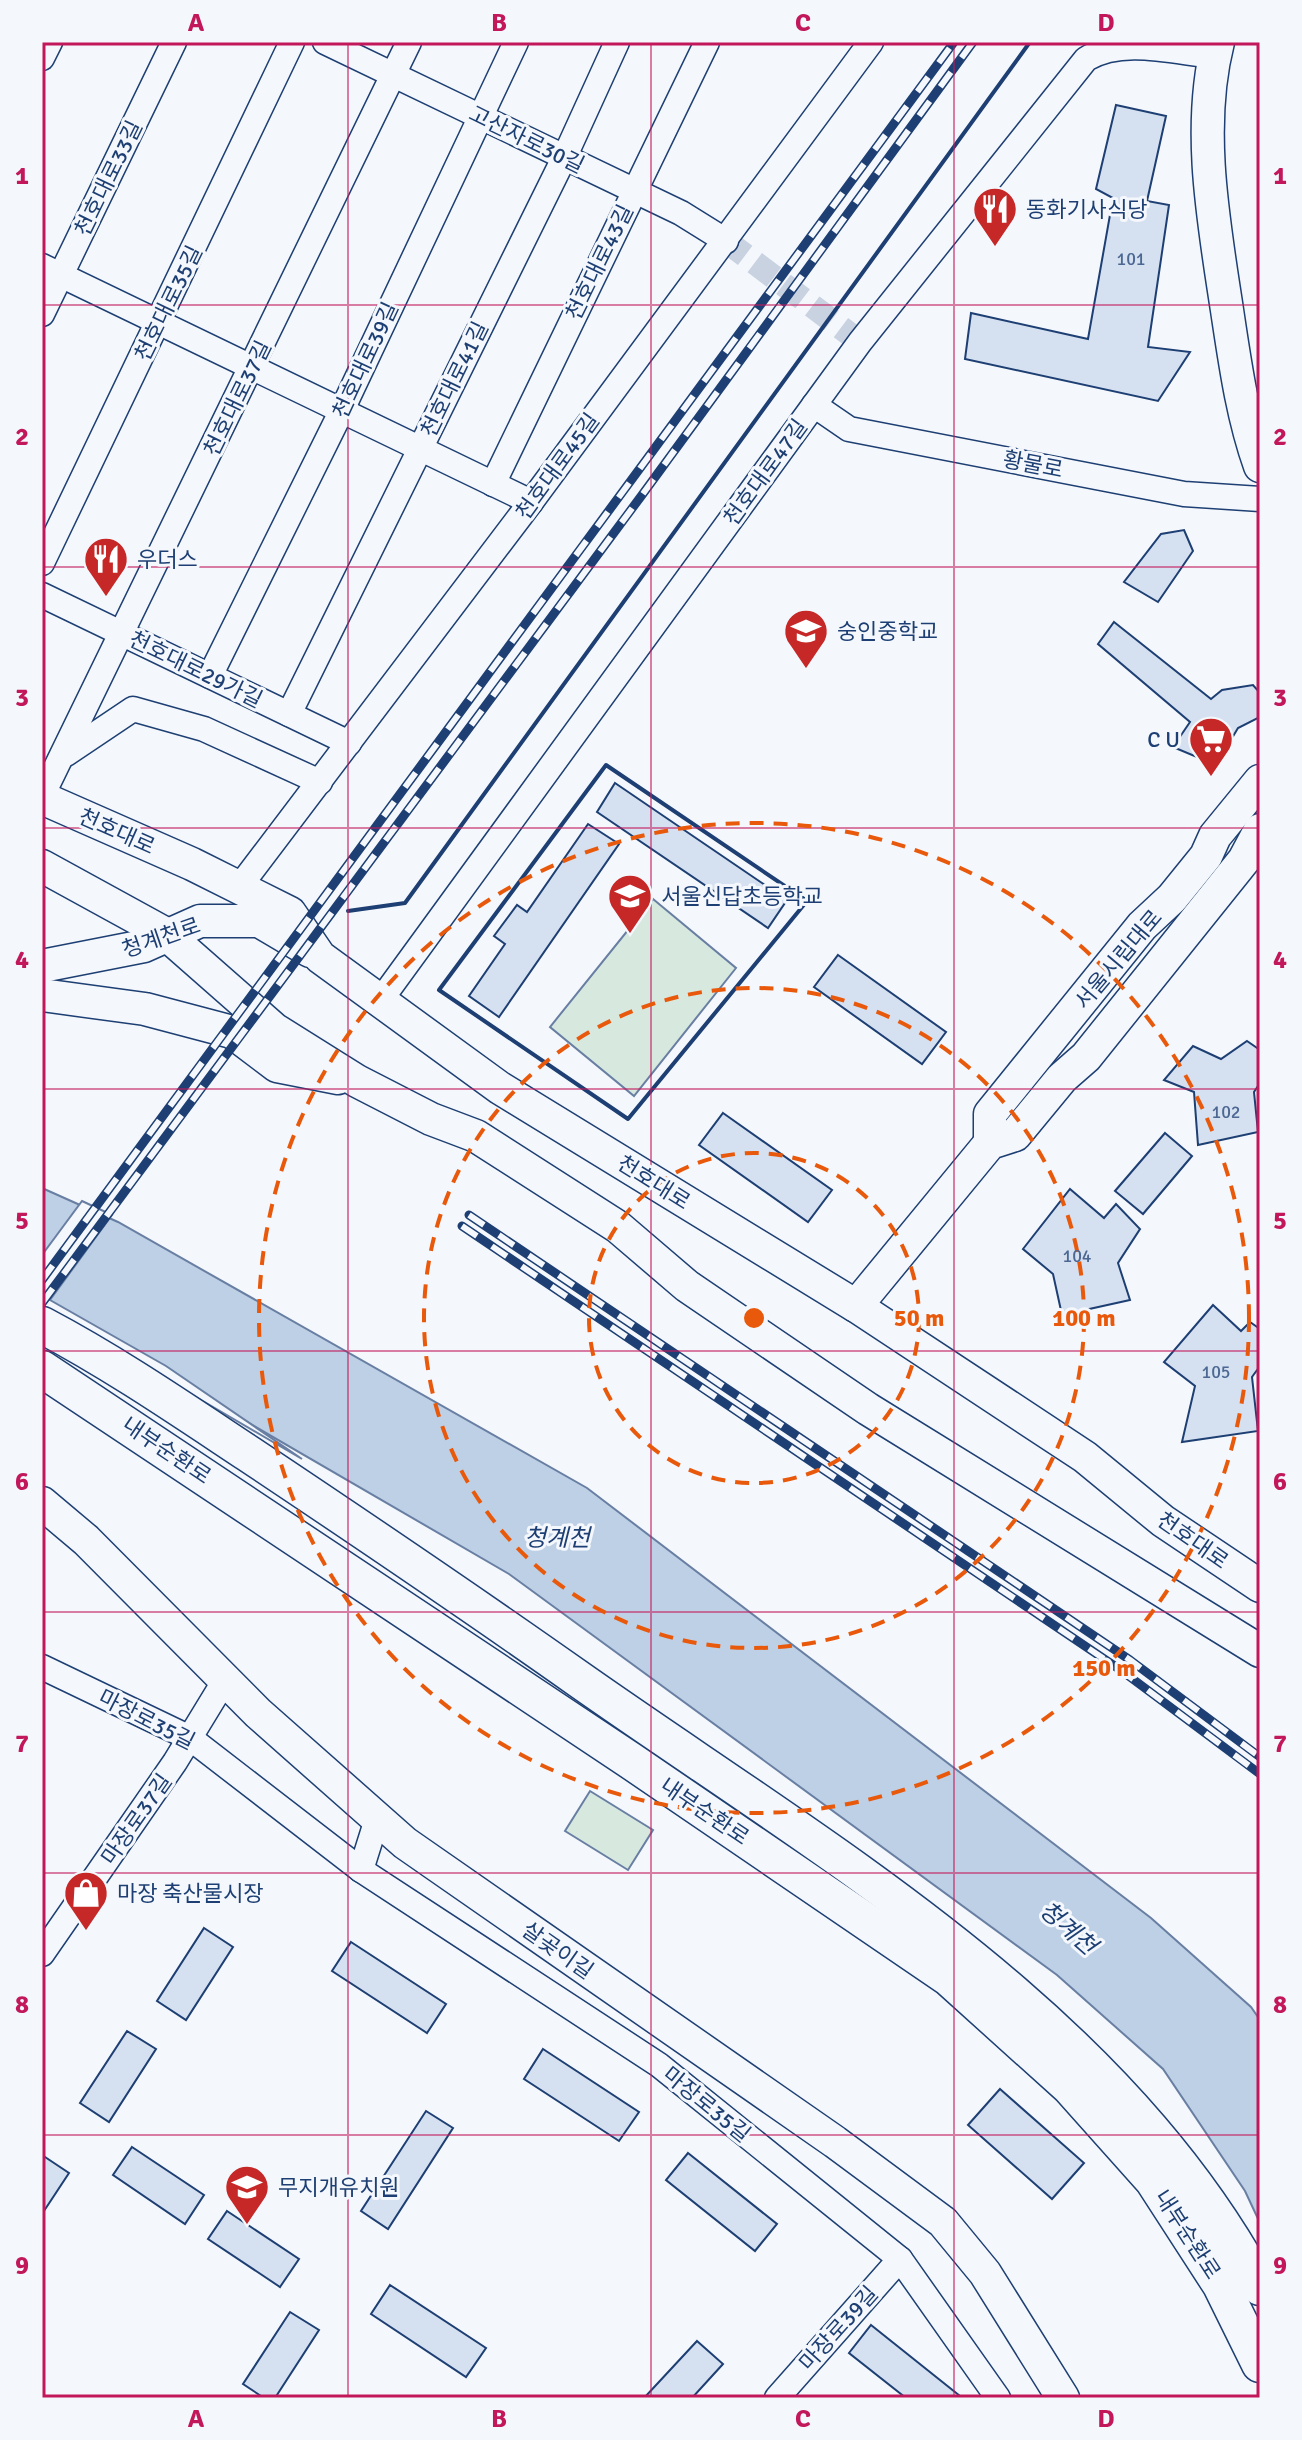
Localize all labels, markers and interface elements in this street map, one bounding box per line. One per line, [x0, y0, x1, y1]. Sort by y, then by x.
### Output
text: A [188, 7, 205, 39]
text: B [491, 7, 507, 39]
text: C [795, 7, 811, 39]
text: D [1097, 7, 1115, 39]
street label: 고산자로30길 [465, 100, 589, 179]
street label: 천호대로33길 [69, 116, 148, 240]
text: 1 [15, 160, 29, 192]
text: 1 [1273, 160, 1287, 192]
restaurant icon: 동화기사식당 [971, 185, 1019, 248]
place label: 동화기사식당 [1026, 196, 1147, 223]
street label: 천호대로43길 [560, 200, 639, 324]
street label: 천호대로35길 [129, 241, 208, 365]
house number: 101 [1116, 248, 1146, 270]
street label: 천호대로39길 [327, 298, 404, 423]
street label: 천호대로41길 [415, 317, 494, 441]
street label: 천호대로37길 [198, 336, 277, 460]
street label: 천호대로45길 [510, 408, 605, 525]
street label: 천호대로47길 [718, 414, 813, 531]
text: 2 [15, 421, 29, 453]
text: 2 [1273, 421, 1287, 453]
street label: 황물로 [1001, 445, 1065, 484]
restaurant icon: 우더스 [82, 535, 130, 598]
place label: 우더스 [137, 546, 198, 573]
school or university icon: 숭인중학교 [782, 607, 830, 670]
place label: 숭인중학교 [837, 618, 938, 645]
street label: 천호대로29가길 [125, 625, 267, 713]
text: 3 [15, 682, 29, 714]
text: 3 [1273, 682, 1287, 714]
supermarket icon: C U [1187, 715, 1235, 778]
place label: C U [1147, 726, 1180, 753]
street label: 천호대로 [74, 803, 159, 860]
school or university icon: 서울신답초등학교 [606, 872, 654, 935]
place label: 서울신답초등학교 [661, 883, 823, 910]
street label: 서울시립대로 [1069, 904, 1168, 1015]
street label: 청계천로 [118, 912, 204, 963]
text: 4 [15, 944, 29, 976]
text: 4 [1273, 944, 1287, 976]
house number: 102 [1211, 1101, 1241, 1123]
street label: 천호대로 [612, 1150, 695, 1215]
text: 5 [15, 1205, 29, 1237]
text: 5 [1273, 1205, 1287, 1237]
house number: 104 [1062, 1245, 1092, 1267]
text: 50 m [894, 1303, 944, 1333]
text: 100 m [1052, 1303, 1116, 1333]
centre of rings [740, 1304, 768, 1332]
house number: 105 [1201, 1361, 1231, 1383]
street label: 내부순환로 [117, 1411, 216, 1490]
text: 6 [15, 1466, 29, 1498]
text: 6 [1273, 1466, 1287, 1498]
street label: 천호대로 [1152, 1506, 1234, 1575]
water label: 청계천 [524, 1523, 593, 1553]
text: 150 m [1072, 1653, 1136, 1683]
street label: 마장로35길 [94, 1684, 200, 1755]
text: 7 [15, 1728, 29, 1760]
text: 7 [1273, 1728, 1287, 1760]
street label: 마장로37길 [95, 1769, 178, 1870]
street label: 내부순환로 [655, 1772, 754, 1851]
shop icon: 마장 축산물시장 [62, 1869, 110, 1932]
place label: 마장 축산물시장 [117, 1880, 264, 1907]
water label: 청계천 [1033, 1895, 1105, 1963]
street label: 살곶이길 [517, 1916, 599, 1985]
text: 8 [15, 1989, 29, 2021]
text: 8 [1273, 1989, 1287, 2021]
street label: 마장로35길 [657, 2061, 756, 2148]
school or university icon: 무지개유치원 [223, 2163, 271, 2226]
place label: 무지개유치원 [278, 2174, 399, 2201]
street label: 내부순환로 [1149, 2184, 1226, 2284]
text: 9 [15, 2250, 29, 2282]
text: 9 [1273, 2250, 1287, 2282]
street label: 마장로39길 [793, 2280, 883, 2376]
text: A [188, 2403, 205, 2435]
text: B [491, 2403, 507, 2435]
text: C [795, 2403, 811, 2435]
text: D [1097, 2403, 1115, 2435]

